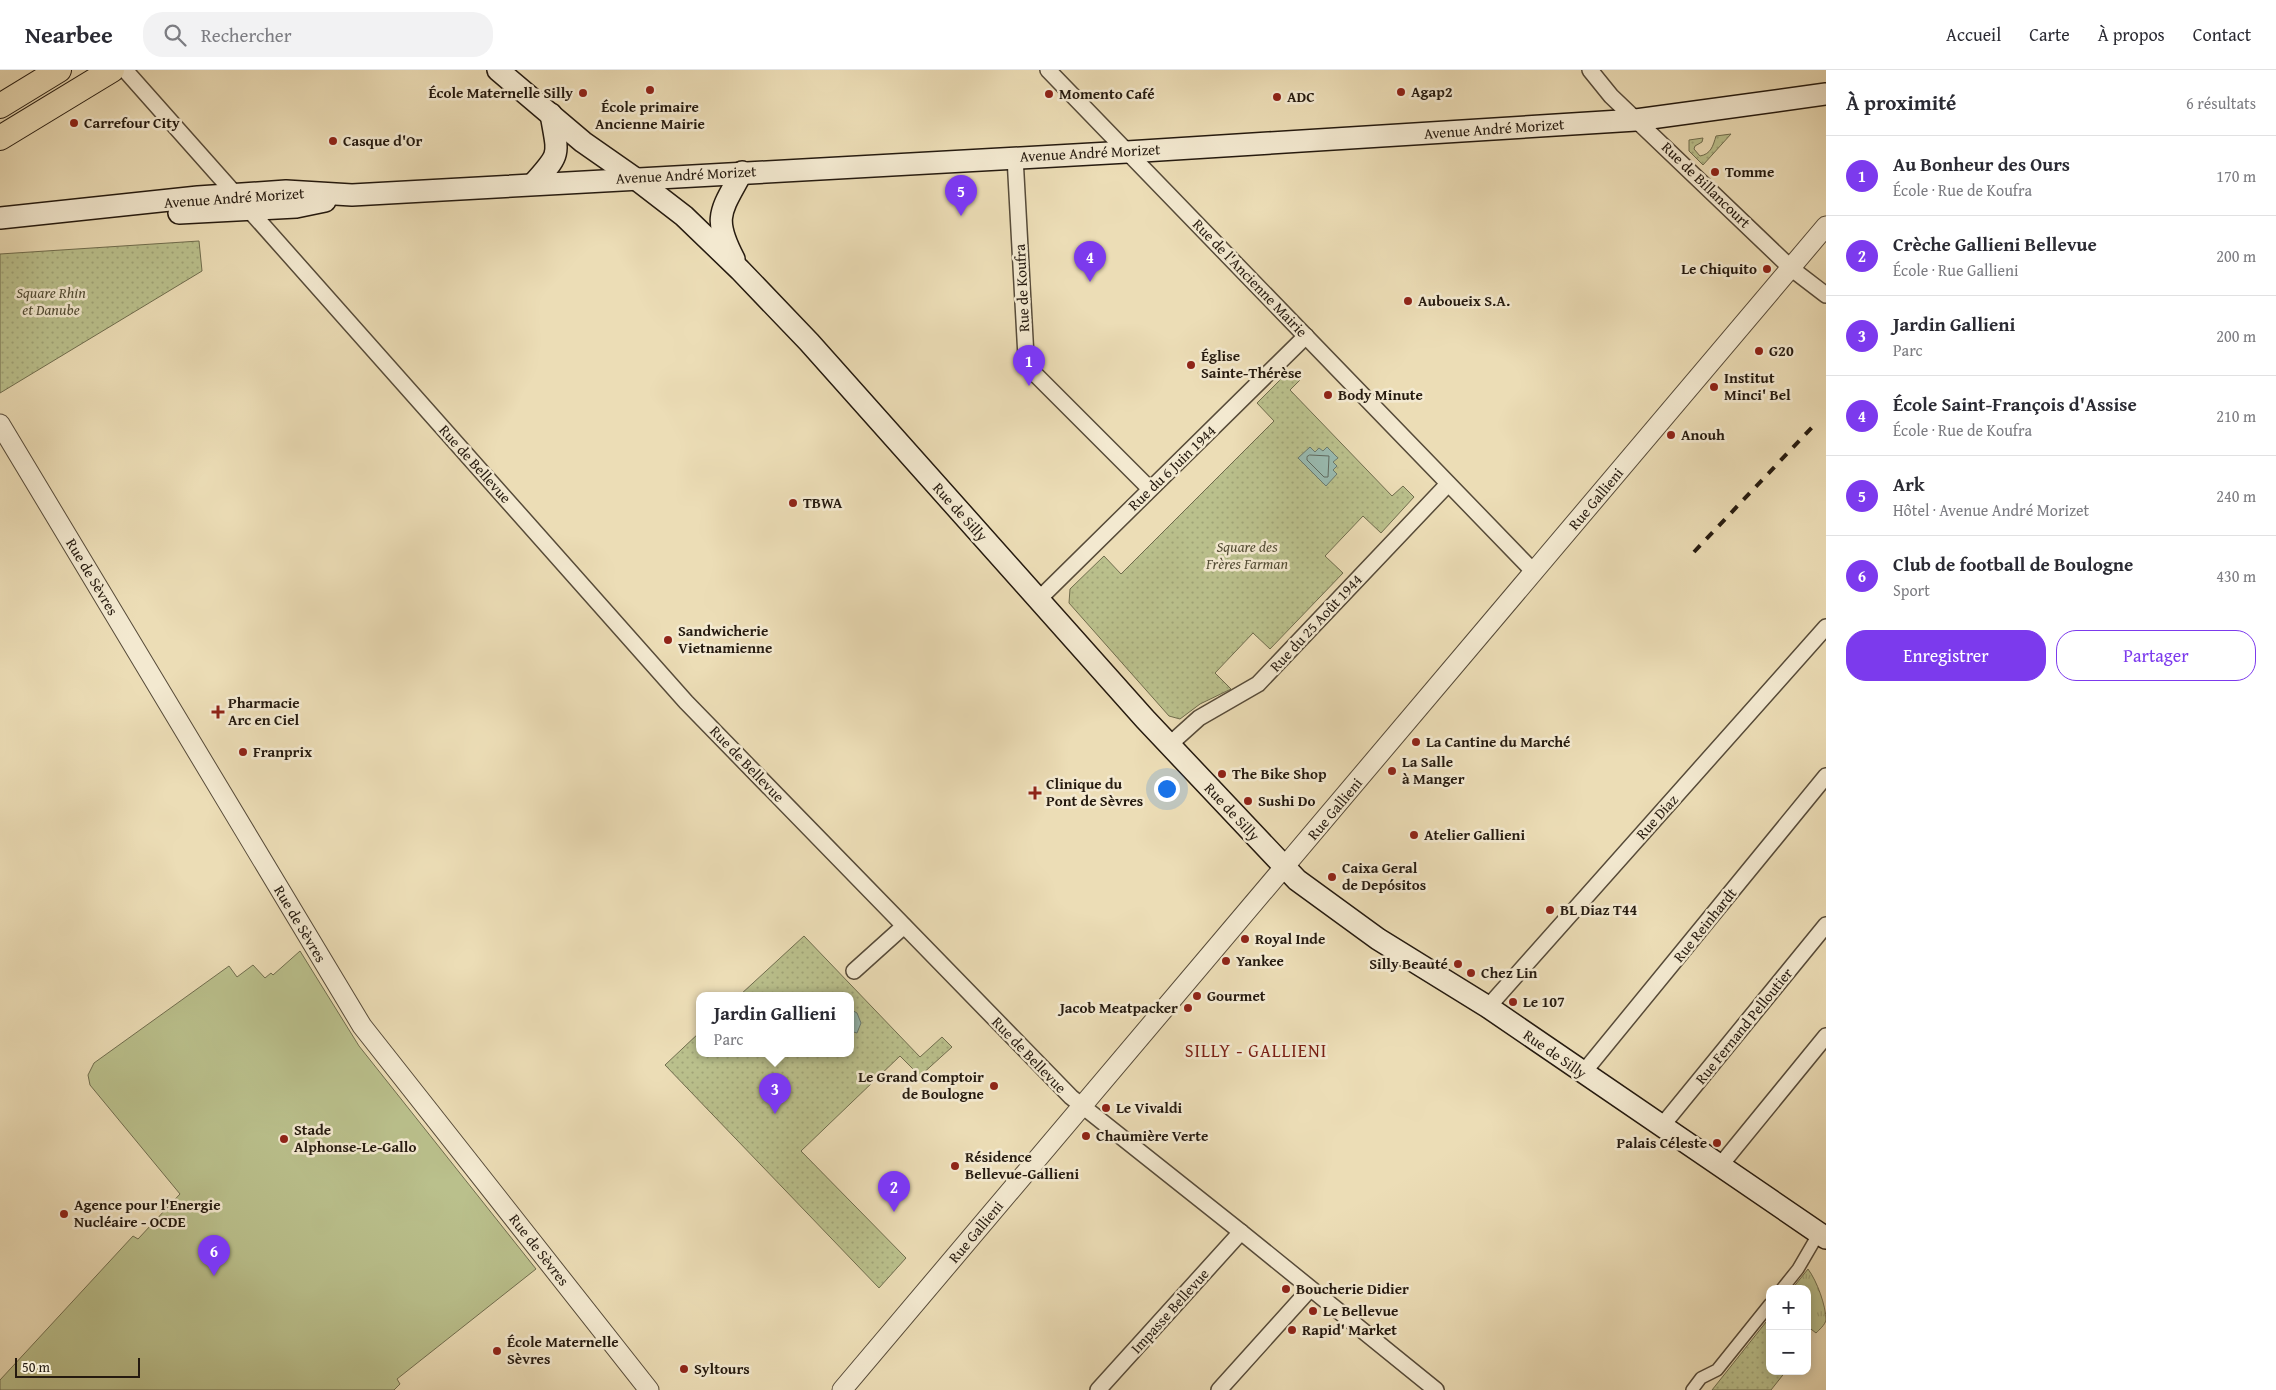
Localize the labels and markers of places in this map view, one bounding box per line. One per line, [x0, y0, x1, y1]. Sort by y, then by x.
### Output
place label: Agap2 [1411, 81, 1452, 102]
place label: École Maternelle Silly [429, 82, 573, 103]
place label: Momento Café [1059, 83, 1155, 104]
marker: École primaire Ancienne Mairie [644, 84, 656, 96]
place label: ADC [1287, 86, 1315, 107]
marker: Agap2 [1395, 86, 1407, 98]
marker: École Maternelle Silly [577, 87, 589, 99]
marker: Momento Café [1043, 88, 1055, 100]
marker: ADC [1271, 91, 1283, 103]
place label: École primaire Ancienne Mairie [595, 96, 705, 134]
place label: Carrefour City [84, 112, 180, 133]
marker: Carrefour City [68, 117, 80, 129]
place label: Casque d'Or [343, 130, 423, 151]
marker: Casque d'Or [327, 135, 339, 147]
place label: Tomme [1725, 161, 1774, 182]
marker: Tomme [1709, 166, 1721, 178]
pin: 5 [945, 175, 977, 216]
pin: 4 [1074, 241, 1106, 282]
place label: Le Chiquito [1681, 258, 1757, 279]
marker: Le Chiquito [1761, 263, 1773, 275]
place label: Auboueix S.A. [1418, 290, 1510, 311]
marker: Auboueix S.A. [1402, 295, 1414, 307]
place label: G20 [1769, 340, 1794, 361]
pin: 1 [1013, 345, 1045, 386]
place label: Église Sainte-Thérèse [1201, 345, 1302, 383]
marker: G20 [1753, 345, 1765, 357]
marker: Église Sainte-Thérèse [1185, 359, 1197, 371]
place label: Institut Minci' Bel [1724, 367, 1791, 405]
marker: Institut Minci' Bel [1708, 381, 1720, 393]
place label: Body Minute [1338, 384, 1423, 405]
marker: Body Minute [1322, 389, 1334, 401]
place label: Anouh [1681, 424, 1725, 445]
marker: Anouh [1665, 429, 1677, 441]
place label: TBWA [803, 492, 843, 513]
marker: TBWA [787, 497, 799, 509]
place label: Sandwicherie Vietnamienne [678, 620, 772, 658]
marker: Sandwicherie Vietnamienne [662, 634, 674, 646]
place label: Pharmacie Arc en Ciel [228, 692, 300, 730]
marker: Pharmacie Arc en Ciel [212, 706, 224, 718]
place label: La Cantine du Marché [1426, 731, 1570, 752]
marker: La Cantine du Marché [1410, 736, 1422, 748]
place label: Franprix [253, 741, 312, 762]
marker: Franprix [237, 746, 249, 758]
place label: La Salle à Manger [1402, 751, 1465, 789]
place label: The Bike Shop [1232, 763, 1327, 784]
marker: La Salle à Manger [1386, 765, 1398, 777]
marker: The Bike Shop [1216, 768, 1228, 780]
place label: Clinique du Pont de Sèvres [1046, 773, 1143, 811]
marker: Clinique du Pont de Sèvres [1028, 786, 1042, 800]
place label: Sushi Do [1258, 790, 1316, 811]
marker: Sushi Do [1242, 795, 1254, 807]
place label: Atelier Gallieni [1424, 824, 1525, 845]
marker: Atelier Gallieni [1408, 829, 1420, 841]
place label: Caixa Geral de Depósitos [1342, 857, 1426, 895]
marker: Caixa Geral de Depósitos [1326, 871, 1338, 883]
place label: BL Diaz T44 [1560, 899, 1638, 920]
marker: BL Diaz T44 [1544, 904, 1556, 916]
place label: Royal Inde [1255, 928, 1325, 949]
marker: Royal Inde [1239, 933, 1251, 945]
place label: Yankee [1236, 950, 1284, 971]
place label: Silly Beauté [1369, 953, 1448, 974]
marker: Yankee [1220, 955, 1232, 967]
marker: Silly Beauté [1452, 958, 1464, 970]
place label: Chez Lin [1481, 962, 1538, 983]
marker: Chez Lin [1465, 967, 1477, 979]
place label: Gourmet [1207, 985, 1266, 1006]
marker: Gourmet [1191, 990, 1203, 1002]
place label: Le 107 [1523, 991, 1565, 1012]
marker: Le 107 [1507, 996, 1519, 1008]
place label: Jacob Meatpacker [1057, 997, 1178, 1018]
marker: Jacob Meatpacker [1182, 1002, 1194, 1014]
place label: Le Grand Comptoir de Boulogne [858, 1066, 984, 1104]
pin: 3 [759, 1073, 791, 1114]
marker: Le Grand Comptoir de Boulogne [988, 1080, 1000, 1092]
place label: Le Vivaldi [1116, 1097, 1183, 1118]
marker: Le Vivaldi [1100, 1102, 1112, 1114]
place label: Stade Alphonse-Le-Gallo [294, 1119, 416, 1157]
place label: Chaumière Verte [1096, 1125, 1208, 1146]
marker: Chaumière Verte [1080, 1130, 1092, 1142]
place label: Palais Céleste [1616, 1132, 1707, 1153]
marker: Stade Alphonse-Le-Gallo [278, 1133, 290, 1145]
marker: Palais Céleste [1711, 1137, 1723, 1149]
place label: Résidence Bellevue-Gallieni [965, 1146, 1079, 1184]
marker: Résidence Bellevue-Gallieni [949, 1160, 961, 1172]
pin: 2 [878, 1171, 910, 1212]
place label: Agence pour l'Energie Nucléaire - OCDE [74, 1194, 221, 1232]
marker: Agence pour l'Energie Nucléaire - OCDE [58, 1208, 70, 1220]
pin: 6 [198, 1235, 230, 1276]
place label: Boucherie Didier [1296, 1278, 1409, 1299]
marker: Boucherie Didier [1280, 1283, 1292, 1295]
place label: Le Bellevue [1323, 1300, 1398, 1321]
marker: Le Bellevue [1307, 1305, 1319, 1317]
place label: Rapid' Market [1302, 1319, 1397, 1340]
marker: Rapid' Market [1286, 1324, 1298, 1336]
place label: École Maternelle Sèvres [507, 1331, 619, 1369]
marker: École Maternelle Sèvres [491, 1345, 503, 1357]
place label: Syltours [694, 1358, 750, 1379]
marker: Syltours [678, 1363, 690, 1375]

